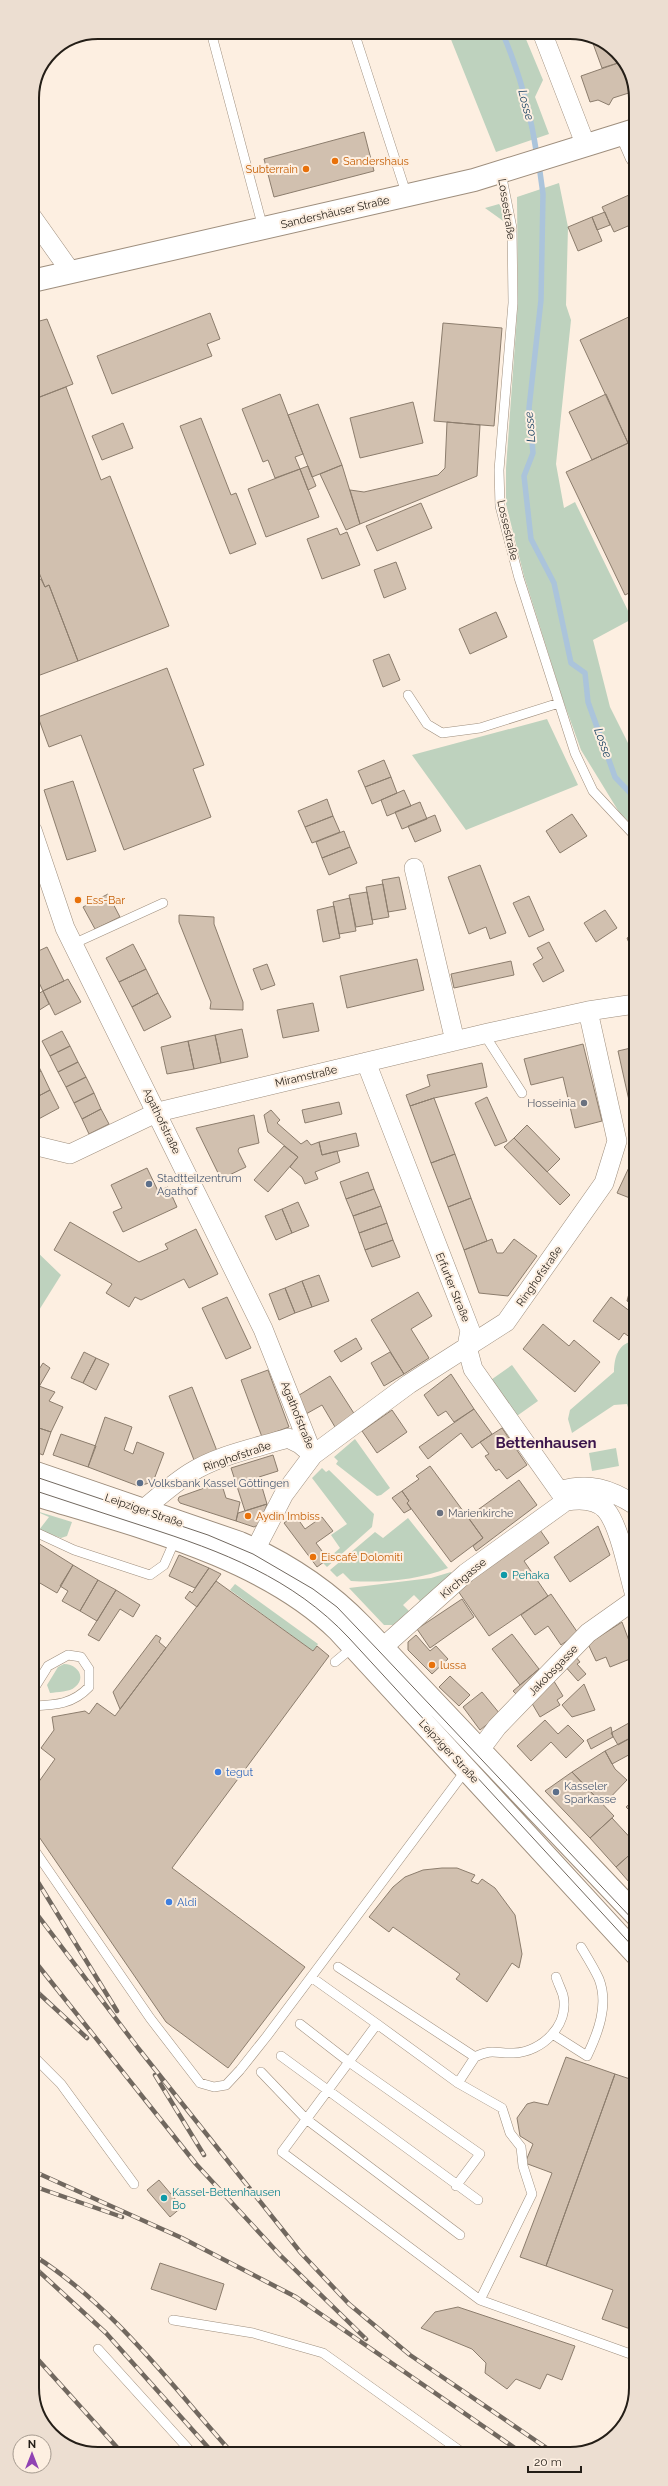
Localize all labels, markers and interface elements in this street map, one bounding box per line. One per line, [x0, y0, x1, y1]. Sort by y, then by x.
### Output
water label: Losse [515, 88, 537, 122]
place label: Sandershaus [343, 155, 409, 168]
marker: Sandershaus [330, 156, 340, 166]
place label: Subterrain [246, 163, 298, 176]
marker: Subterrain [301, 164, 311, 174]
street label: Lossestraße [495, 178, 518, 241]
street label: Sandershäuser Straße [279, 194, 391, 231]
water label: Losse [522, 410, 538, 443]
street label: Lossestraße [494, 499, 521, 562]
water label: Losse [591, 726, 615, 760]
place label: Ess-Bar [86, 894, 125, 907]
marker: Ess-Bar [73, 895, 83, 905]
street label: Miramstraße [274, 1063, 339, 1090]
street label: Agathofstraße [140, 1086, 183, 1157]
place label: Hosseinia [527, 1097, 576, 1110]
marker: Hosseinia [579, 1098, 589, 1108]
place label: Stadtteilzentrum Agathof [157, 1172, 242, 1198]
marker: Stadtteilzentrum Agathof [144, 1179, 154, 1189]
street label: Ringhofstraße [514, 1243, 565, 1309]
street label: Erfurter Straße [433, 1251, 473, 1324]
street label: Agathofstraße [278, 1380, 317, 1451]
district label: Bettenhausen [496, 1434, 596, 1452]
street label: Ringhofstraße [202, 1439, 273, 1474]
place label: Volksbank Kassel Göttingen [148, 1477, 289, 1490]
marker: Volksbank Kassel Göttingen [135, 1478, 145, 1488]
street label: Leipziger Straße [103, 1491, 185, 1530]
place label: Marienkirche [448, 1507, 514, 1520]
marker: Marienkirche [435, 1508, 445, 1518]
place label: Aydin Imbiss [256, 1510, 320, 1523]
marker: Aydin Imbiss [243, 1511, 253, 1521]
place label: Eiscafé Dolomiti [321, 1551, 403, 1564]
marker: Eiscafé Dolomiti [308, 1552, 318, 1562]
street label: Kirchgasse [438, 1555, 489, 1601]
place label: Pehaka [512, 1569, 549, 1582]
marker: Pehaka [499, 1570, 509, 1580]
street label: Jakobsgasse [526, 1642, 581, 1698]
place label: lussa [440, 1659, 466, 1672]
marker: lussa [427, 1660, 437, 1670]
street label: Leipziger Straße [416, 1717, 482, 1786]
place label: tegut [226, 1766, 253, 1779]
marker: tegut [213, 1767, 223, 1777]
place label: Kasseler Sparkasse [564, 1780, 617, 1806]
marker: Kasseler Sparkasse [551, 1787, 561, 1797]
place label: Aldi [177, 1896, 197, 1909]
marker: Aldi [164, 1897, 174, 1907]
place label: Kassel-Bettenhausen Bo [172, 2186, 281, 2212]
marker: Kassel-Bettenhausen Bo [159, 2193, 169, 2203]
north arrow [12, 2434, 52, 2474]
text: N [28, 2438, 36, 2451]
scale bar [528, 2448, 581, 2474]
text: 20 m [534, 2455, 562, 2469]

